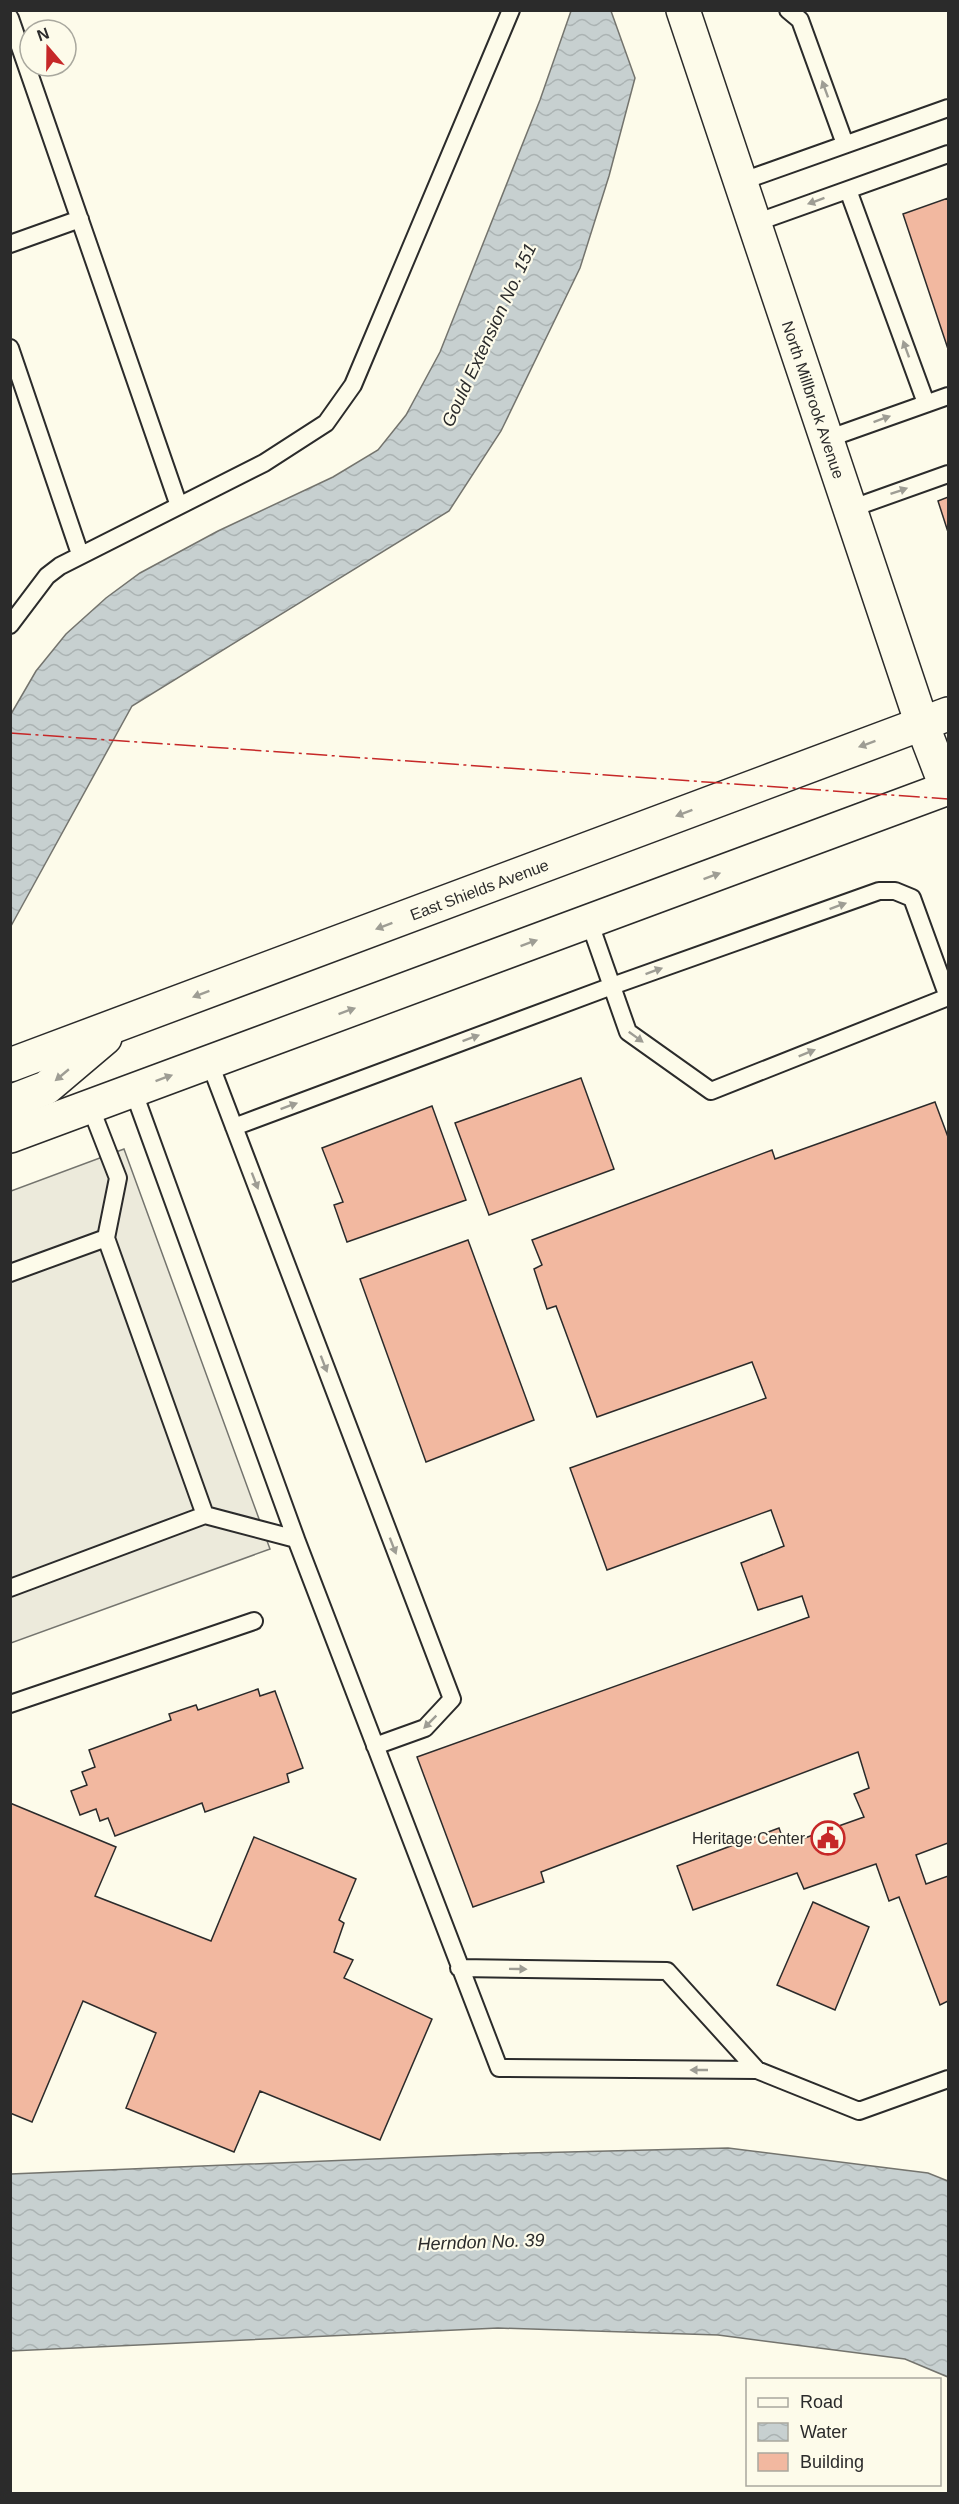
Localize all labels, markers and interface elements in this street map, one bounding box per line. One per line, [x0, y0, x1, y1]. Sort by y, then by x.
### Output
north arrow [18, 18, 78, 78]
text: N [35, 24, 51, 44]
one-way arrow [820, 80, 830, 98]
one-way arrow [807, 197, 825, 207]
water label: Gould Extension No. 151 [438, 240, 540, 430]
street label: North Millbrook Avenue [779, 319, 848, 481]
one-way arrow [901, 339, 911, 357]
one-way arrow [873, 414, 891, 424]
one-way arrow [890, 486, 908, 496]
one-way arrow [858, 740, 876, 750]
one-way arrow [675, 809, 693, 818]
street label: East Shields Avenue [408, 856, 551, 923]
one-way arrow [704, 870, 722, 880]
one-way arrow [829, 900, 847, 910]
one-way arrow [374, 921, 392, 931]
one-way arrow [521, 938, 539, 948]
one-way arrow [645, 965, 663, 975]
one-way arrow [192, 990, 210, 1000]
one-way arrow [338, 1005, 356, 1015]
one-way arrow [628, 1031, 644, 1044]
one-way arrow [462, 1033, 480, 1043]
one-way arrow [798, 1048, 816, 1058]
one-way arrow [55, 1068, 70, 1081]
one-way arrow [155, 1073, 173, 1083]
one-way arrow [280, 1101, 298, 1111]
one-way arrow [250, 1173, 260, 1191]
one-way arrow [320, 1355, 329, 1373]
one-way arrow [389, 1537, 399, 1555]
one-way arrow [424, 1714, 438, 1728]
public building icon: Heritage Center [810, 1820, 846, 1856]
place label: Heritage Center [692, 1830, 806, 1847]
one-way arrow [508, 1964, 527, 1974]
one-way arrow [689, 2065, 708, 2075]
water label: Herndon No. 39 [417, 2230, 545, 2254]
legend [746, 2378, 941, 2486]
text: Road [800, 2392, 843, 2412]
text: Water [800, 2422, 847, 2442]
text: Building [800, 2452, 864, 2472]

